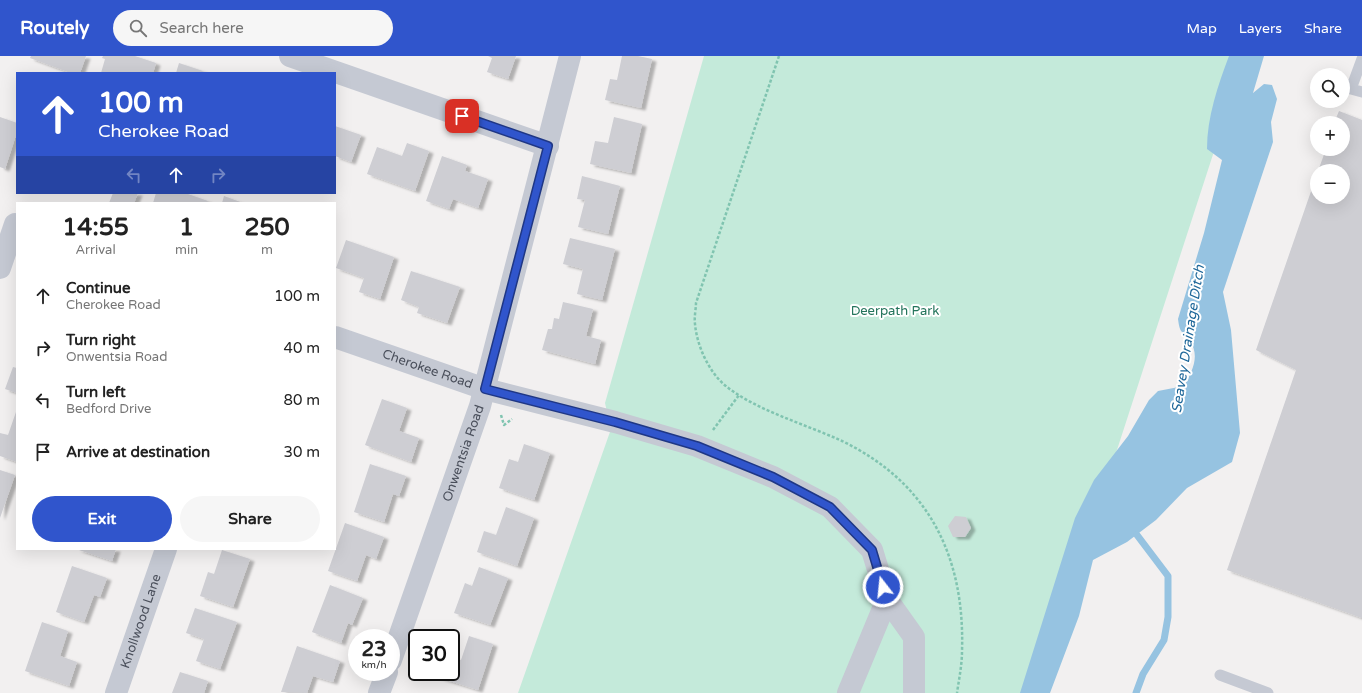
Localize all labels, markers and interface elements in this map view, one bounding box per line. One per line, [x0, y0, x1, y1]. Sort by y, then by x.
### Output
search box [113, 10, 393, 46]
text: Routely [20, 17, 89, 39]
icon: search [127, 17, 149, 39]
text: Search here [159, 19, 244, 37]
text: Map [1187, 20, 1217, 37]
text: Layers [1239, 20, 1282, 37]
text: Share [1304, 20, 1342, 37]
map controls [1310, 68, 1350, 204]
button: search [1310, 68, 1350, 108]
text: 100 m [98, 86, 184, 120]
icon: ahead [32, 88, 84, 140]
pin [445, 99, 479, 133]
icon: arrive [451, 105, 473, 127]
button: + [1310, 116, 1350, 156]
text: Cherokee Road [98, 120, 229, 142]
icon: left [123, 164, 145, 186]
icon: ahead [165, 164, 187, 186]
icon: right [207, 164, 229, 186]
button: − [1310, 164, 1350, 204]
text: 14:55 [62, 213, 129, 242]
text: 1 [179, 213, 194, 242]
text: 250 [244, 213, 290, 242]
text: Arrival [75, 242, 116, 258]
text: min [175, 242, 198, 258]
text: m [261, 242, 273, 258]
water label: Seavey Drainage Ditch [1168, 263, 1208, 414]
text: Continue [66, 279, 130, 297]
icon: ahead [32, 285, 54, 307]
text: 100 m [274, 287, 320, 305]
text: Cherokee Road [66, 297, 161, 313]
park label: Deerpath Park [851, 303, 939, 319]
text: Turn right [66, 331, 136, 349]
icon: right [32, 337, 54, 359]
text: 40 m [283, 339, 320, 357]
street label: Cherokee Road [380, 346, 475, 392]
text: Onwentsia Road [66, 349, 167, 365]
text: Turn left [66, 383, 126, 401]
icon: left [32, 389, 54, 411]
text: 80 m [283, 391, 320, 409]
text: Bedford Drive [66, 401, 151, 417]
street label: Onwentsia Road [439, 403, 488, 504]
icon: arrive [32, 441, 54, 463]
text: Arrive at destination [66, 443, 210, 461]
text: 30 m [283, 443, 320, 461]
button: Exit [32, 496, 172, 542]
button: Share [180, 496, 320, 542]
position arrow [862, 566, 904, 608]
street label: Knollwood Lane [117, 572, 165, 670]
speed limit sign: 30 [408, 629, 460, 681]
text: 23 [361, 638, 387, 662]
text: km/h [361, 659, 387, 671]

